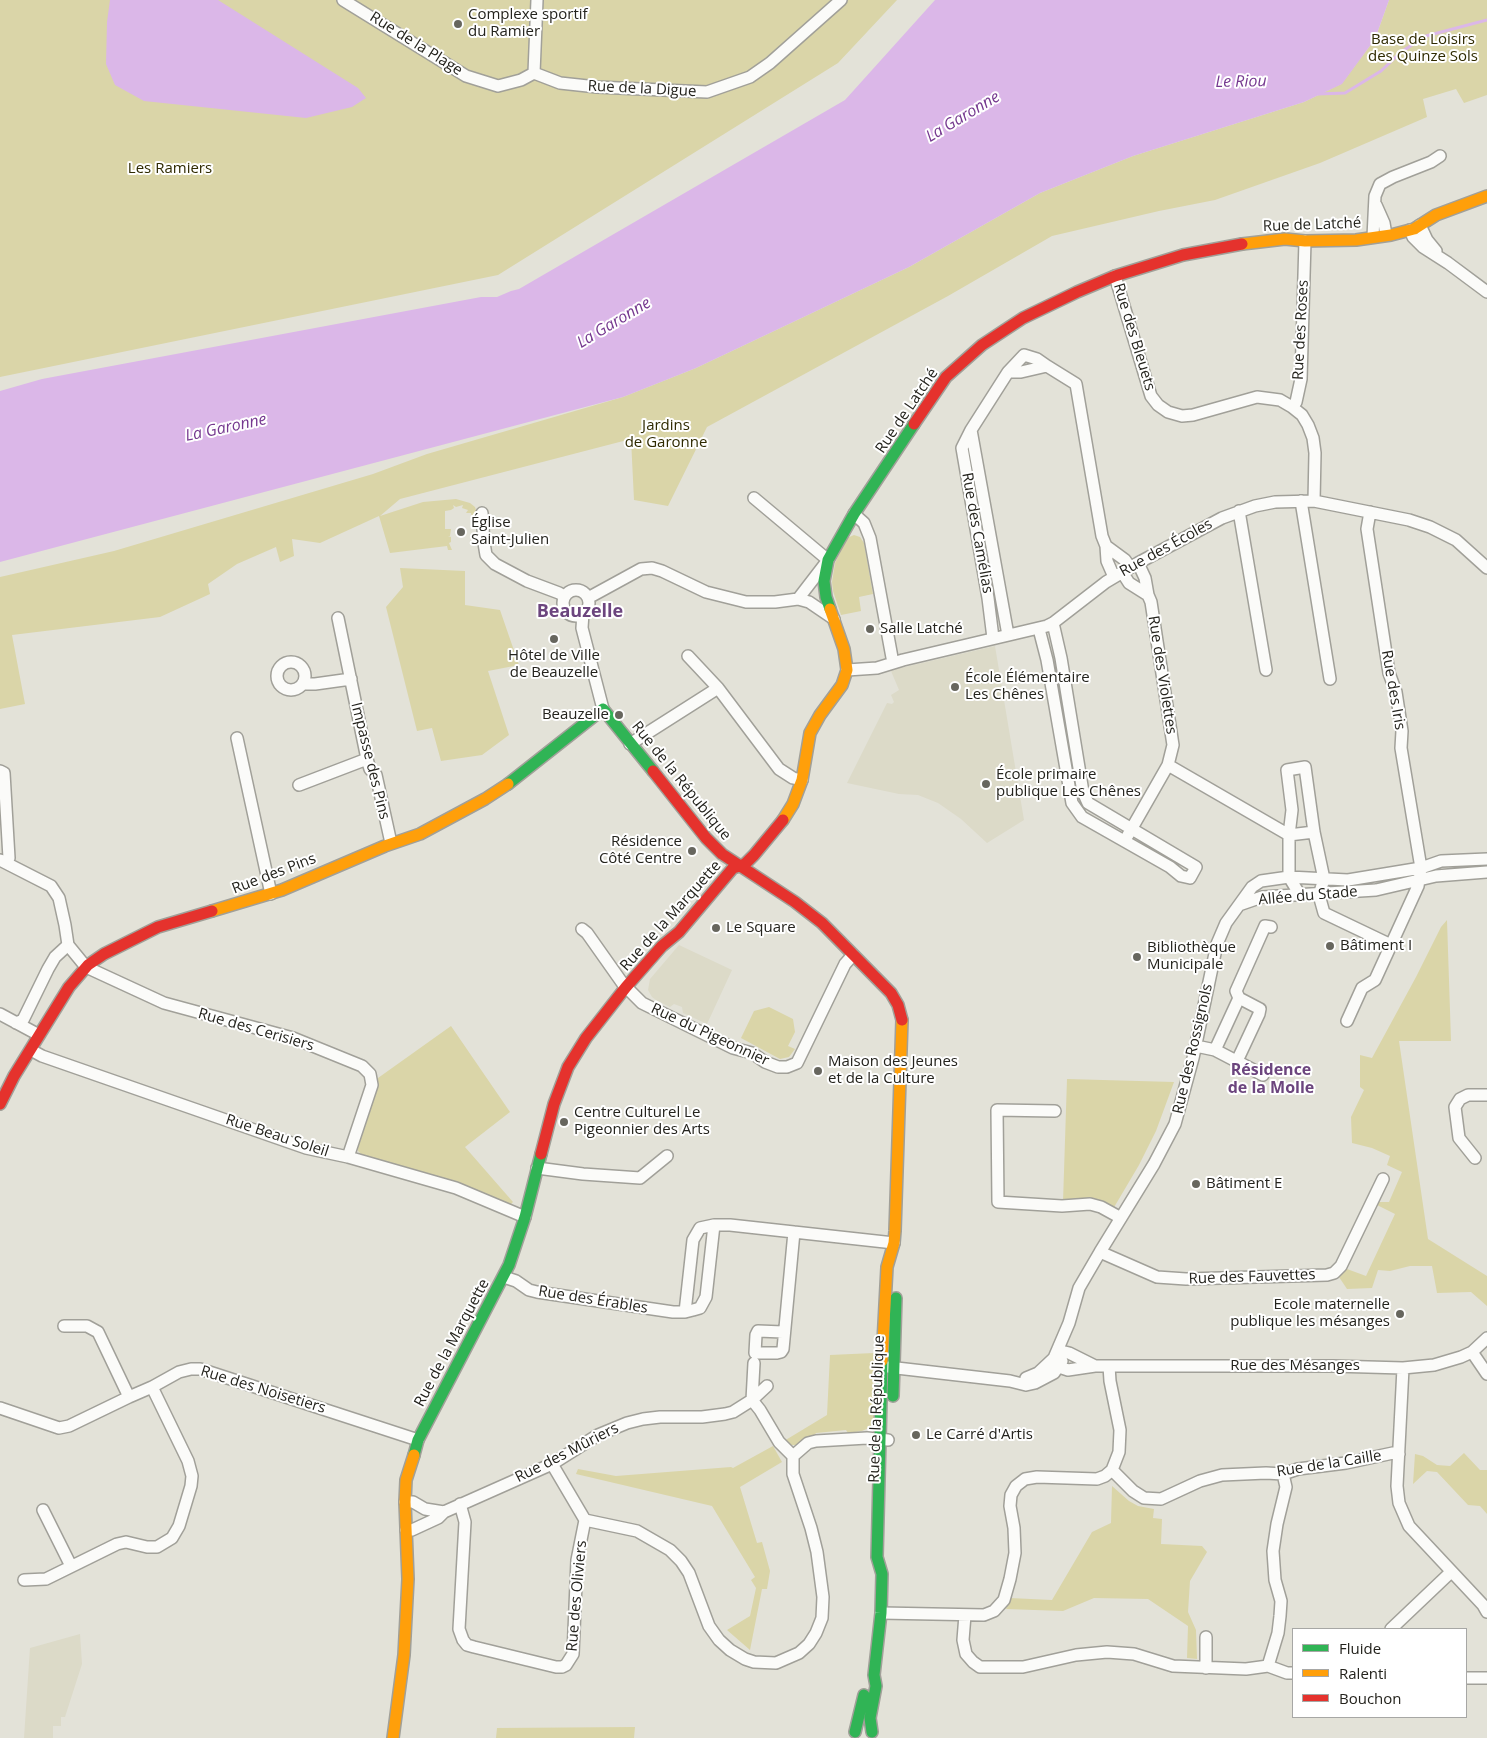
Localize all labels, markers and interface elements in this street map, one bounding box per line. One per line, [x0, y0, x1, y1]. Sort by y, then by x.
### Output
place label: Complexe sportif du Ramier [468, 6, 588, 41]
street label: Rue de la Plage [366, 8, 466, 80]
marker: Complexe sportif du Ramier [452, 18, 464, 30]
park label: Base de Loisirs des Quinze Sols [1368, 31, 1478, 66]
water label: Le Riou [1215, 72, 1267, 92]
street label: Rue de la Digue [587, 77, 697, 101]
water label: La Garonne [923, 88, 1003, 146]
park label: Les Ramiers [128, 160, 212, 178]
street label: Rue de Latché [1262, 214, 1362, 236]
street label: Rue des Roses [1289, 279, 1313, 381]
street label: Rue des Bleuets [1109, 281, 1159, 393]
water label: La Garonne [574, 294, 654, 352]
street label: Rue de Latché [872, 365, 942, 457]
water label: La Garonne [184, 410, 268, 446]
park label: Jardins de Garonne [625, 417, 707, 452]
street label: Rue des Camélias [957, 471, 997, 595]
place label: Église Saint-Julien [471, 514, 549, 549]
street label: Rue des Écoles [1116, 515, 1216, 581]
marker: Église Saint-Julien [455, 526, 467, 538]
district label: Beauzelle [537, 601, 623, 623]
street label: Rue des Violettes [1144, 615, 1180, 735]
place label: Salle Latché [880, 620, 963, 638]
marker: Salle Latché [864, 623, 876, 635]
marker: Hôtel de Ville de Beauzelle [548, 633, 560, 645]
place label: Hôtel de Ville de Beauzelle [508, 647, 600, 682]
street label: Rue des Iris [1377, 649, 1409, 731]
place label: École Élémentaire Les Chênes [965, 669, 1090, 704]
marker: École Élémentaire Les Chênes [949, 681, 961, 693]
street label: Impasse des Pins [347, 701, 393, 821]
place label: Beauzelle [542, 706, 609, 724]
marker: Beauzelle [613, 709, 625, 721]
street label: Rue de la République [627, 718, 735, 844]
place label: École primaire publique Les Chênes [996, 766, 1141, 801]
marker: École primaire publique Les Chênes [980, 778, 992, 790]
place label: Résidence Côté Centre [599, 833, 682, 868]
marker: Résidence Côté Centre [686, 845, 698, 857]
street label: Rue des Pins [229, 850, 319, 898]
street label: Rue de la Marquette [617, 857, 725, 975]
street label: Allée du Stade [1258, 883, 1358, 909]
place label: Le Square [726, 919, 796, 937]
marker: Le Square [710, 922, 722, 934]
place label: Bâtiment I [1340, 937, 1412, 955]
place label: Bibliothèque Municipale [1147, 939, 1236, 974]
marker: Bâtiment I [1324, 940, 1336, 952]
marker: Bibliothèque Municipale [1131, 951, 1143, 963]
street label: Rue des Rossignols [1169, 982, 1217, 1116]
street label: Rue du Pigeonnier [648, 1000, 772, 1070]
street label: Rue des Cerisiers [196, 1005, 316, 1055]
place label: Maison des Jeunes et de la Culture [828, 1053, 958, 1088]
district label: Résidence de la Molle [1228, 1060, 1314, 1098]
marker: Maison des Jeunes et de la Culture [812, 1065, 824, 1077]
place label: Centre Culturel Le Pigeonnier des Arts [574, 1104, 710, 1139]
street label: Rue Beau Soleil [223, 1111, 331, 1161]
marker: Centre Culturel Le Pigeonnier des Arts [558, 1116, 570, 1128]
place label: Bâtiment E [1206, 1175, 1282, 1193]
marker: Bâtiment E [1190, 1178, 1202, 1190]
street label: Rue des Fauvettes [1188, 1266, 1316, 1288]
street label: Rue de la Marquette [411, 1276, 493, 1410]
street label: Rue des Érables [537, 1282, 649, 1318]
place label: Ecole maternelle publique les mésanges [1230, 1296, 1390, 1331]
marker: Ecole maternelle publique les mésanges [1394, 1308, 1406, 1320]
street label: Rue de la République [865, 1335, 889, 1483]
street label: Rue des Mésanges [1230, 1357, 1360, 1375]
street label: Rue des Noisetiers [198, 1362, 328, 1418]
street label: Rue des Mûriers [512, 1419, 622, 1487]
place label: Le Carré d'Artis [926, 1426, 1033, 1444]
marker: Le Carré d'Artis [910, 1429, 922, 1441]
street label: Rue de la Caille [1275, 1447, 1383, 1481]
street label: Rue des Oliviers [563, 1540, 591, 1652]
legend [1292, 1628, 1467, 1718]
text: Fluide [1339, 1638, 1381, 1658]
text: Ralenti [1339, 1663, 1387, 1683]
text: Bouchon [1339, 1688, 1402, 1708]

